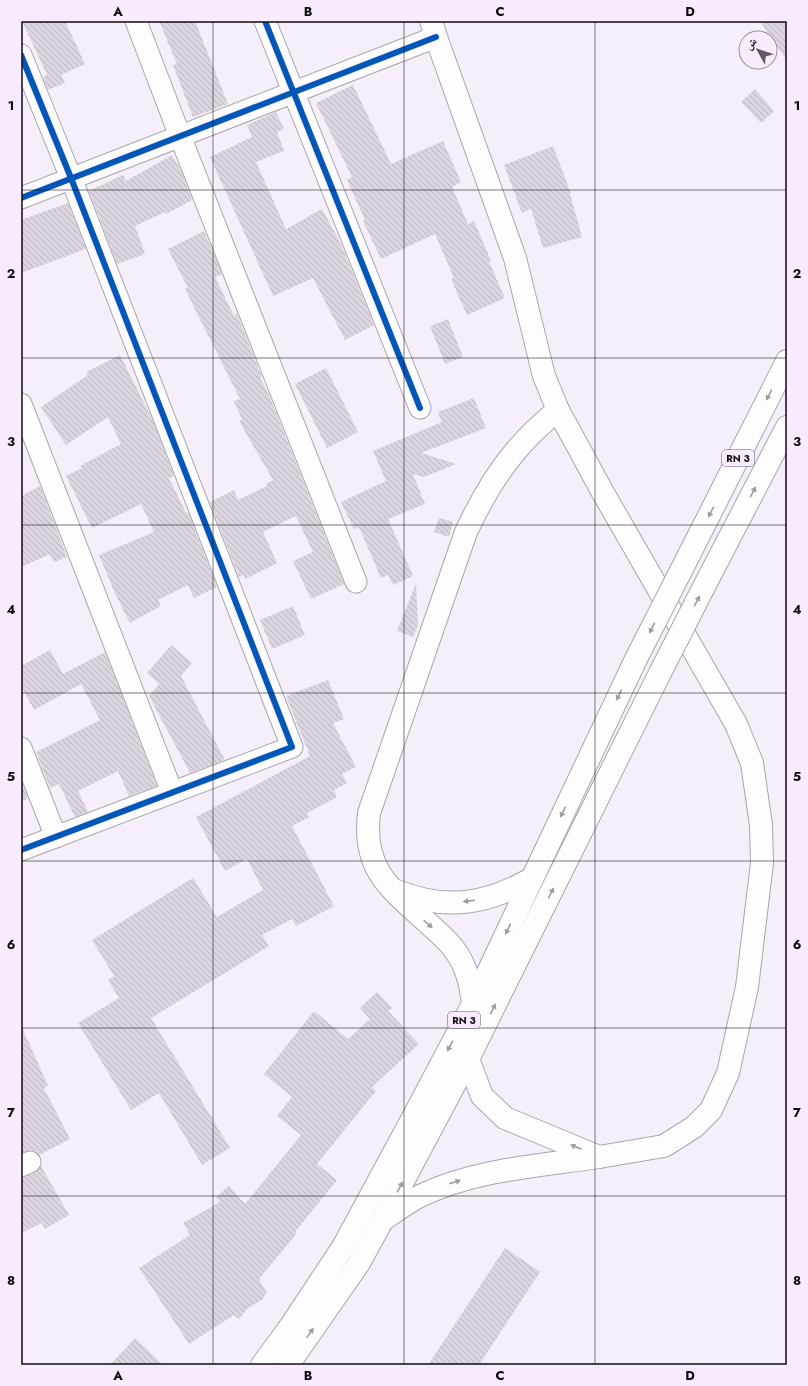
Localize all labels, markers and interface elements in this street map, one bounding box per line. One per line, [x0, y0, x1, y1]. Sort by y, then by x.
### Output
text: A [112, 2, 123, 21]
text: B [304, 2, 313, 21]
text: C [495, 2, 505, 21]
text: D [685, 2, 695, 21]
north arrow [738, 30, 778, 70]
text: ش [740, 34, 760, 53]
text: 1 [8, 96, 14, 115]
text: 1 [794, 96, 800, 115]
text: 2 [7, 264, 15, 283]
text: 2 [793, 264, 801, 283]
one-way arrow [766, 390, 773, 401]
text: 3 [7, 432, 15, 451]
text: 3 [793, 432, 801, 451]
road number: RN 3 [722, 450, 754, 466]
one-way arrow [750, 487, 756, 498]
one-way arrow [708, 506, 714, 517]
one-way arrow [693, 595, 700, 607]
text: 4 [6, 600, 16, 619]
text: 4 [792, 600, 802, 619]
one-way arrow [649, 622, 655, 633]
one-way arrow [616, 689, 622, 700]
text: 5 [7, 767, 15, 786]
text: 5 [793, 767, 801, 786]
one-way arrow [560, 806, 566, 818]
one-way arrow [548, 887, 554, 899]
one-way arrow [463, 898, 475, 905]
one-way arrow [423, 919, 434, 928]
one-way arrow [504, 924, 510, 936]
text: 6 [7, 935, 16, 954]
text: 6 [793, 935, 802, 954]
one-way arrow [490, 1004, 496, 1015]
road number: RN 3 [448, 1012, 480, 1028]
one-way arrow [447, 1040, 454, 1052]
text: 7 [7, 1103, 15, 1122]
text: 7 [793, 1103, 801, 1122]
one-way arrow [569, 1144, 581, 1150]
one-way arrow [449, 1179, 461, 1185]
one-way arrow [397, 1181, 404, 1193]
text: 8 [7, 1271, 15, 1290]
text: 8 [793, 1271, 801, 1290]
one-way arrow [306, 1328, 314, 1338]
text: A [112, 1366, 123, 1385]
text: B [304, 1366, 313, 1385]
text: C [495, 1366, 505, 1385]
text: D [685, 1366, 695, 1385]

